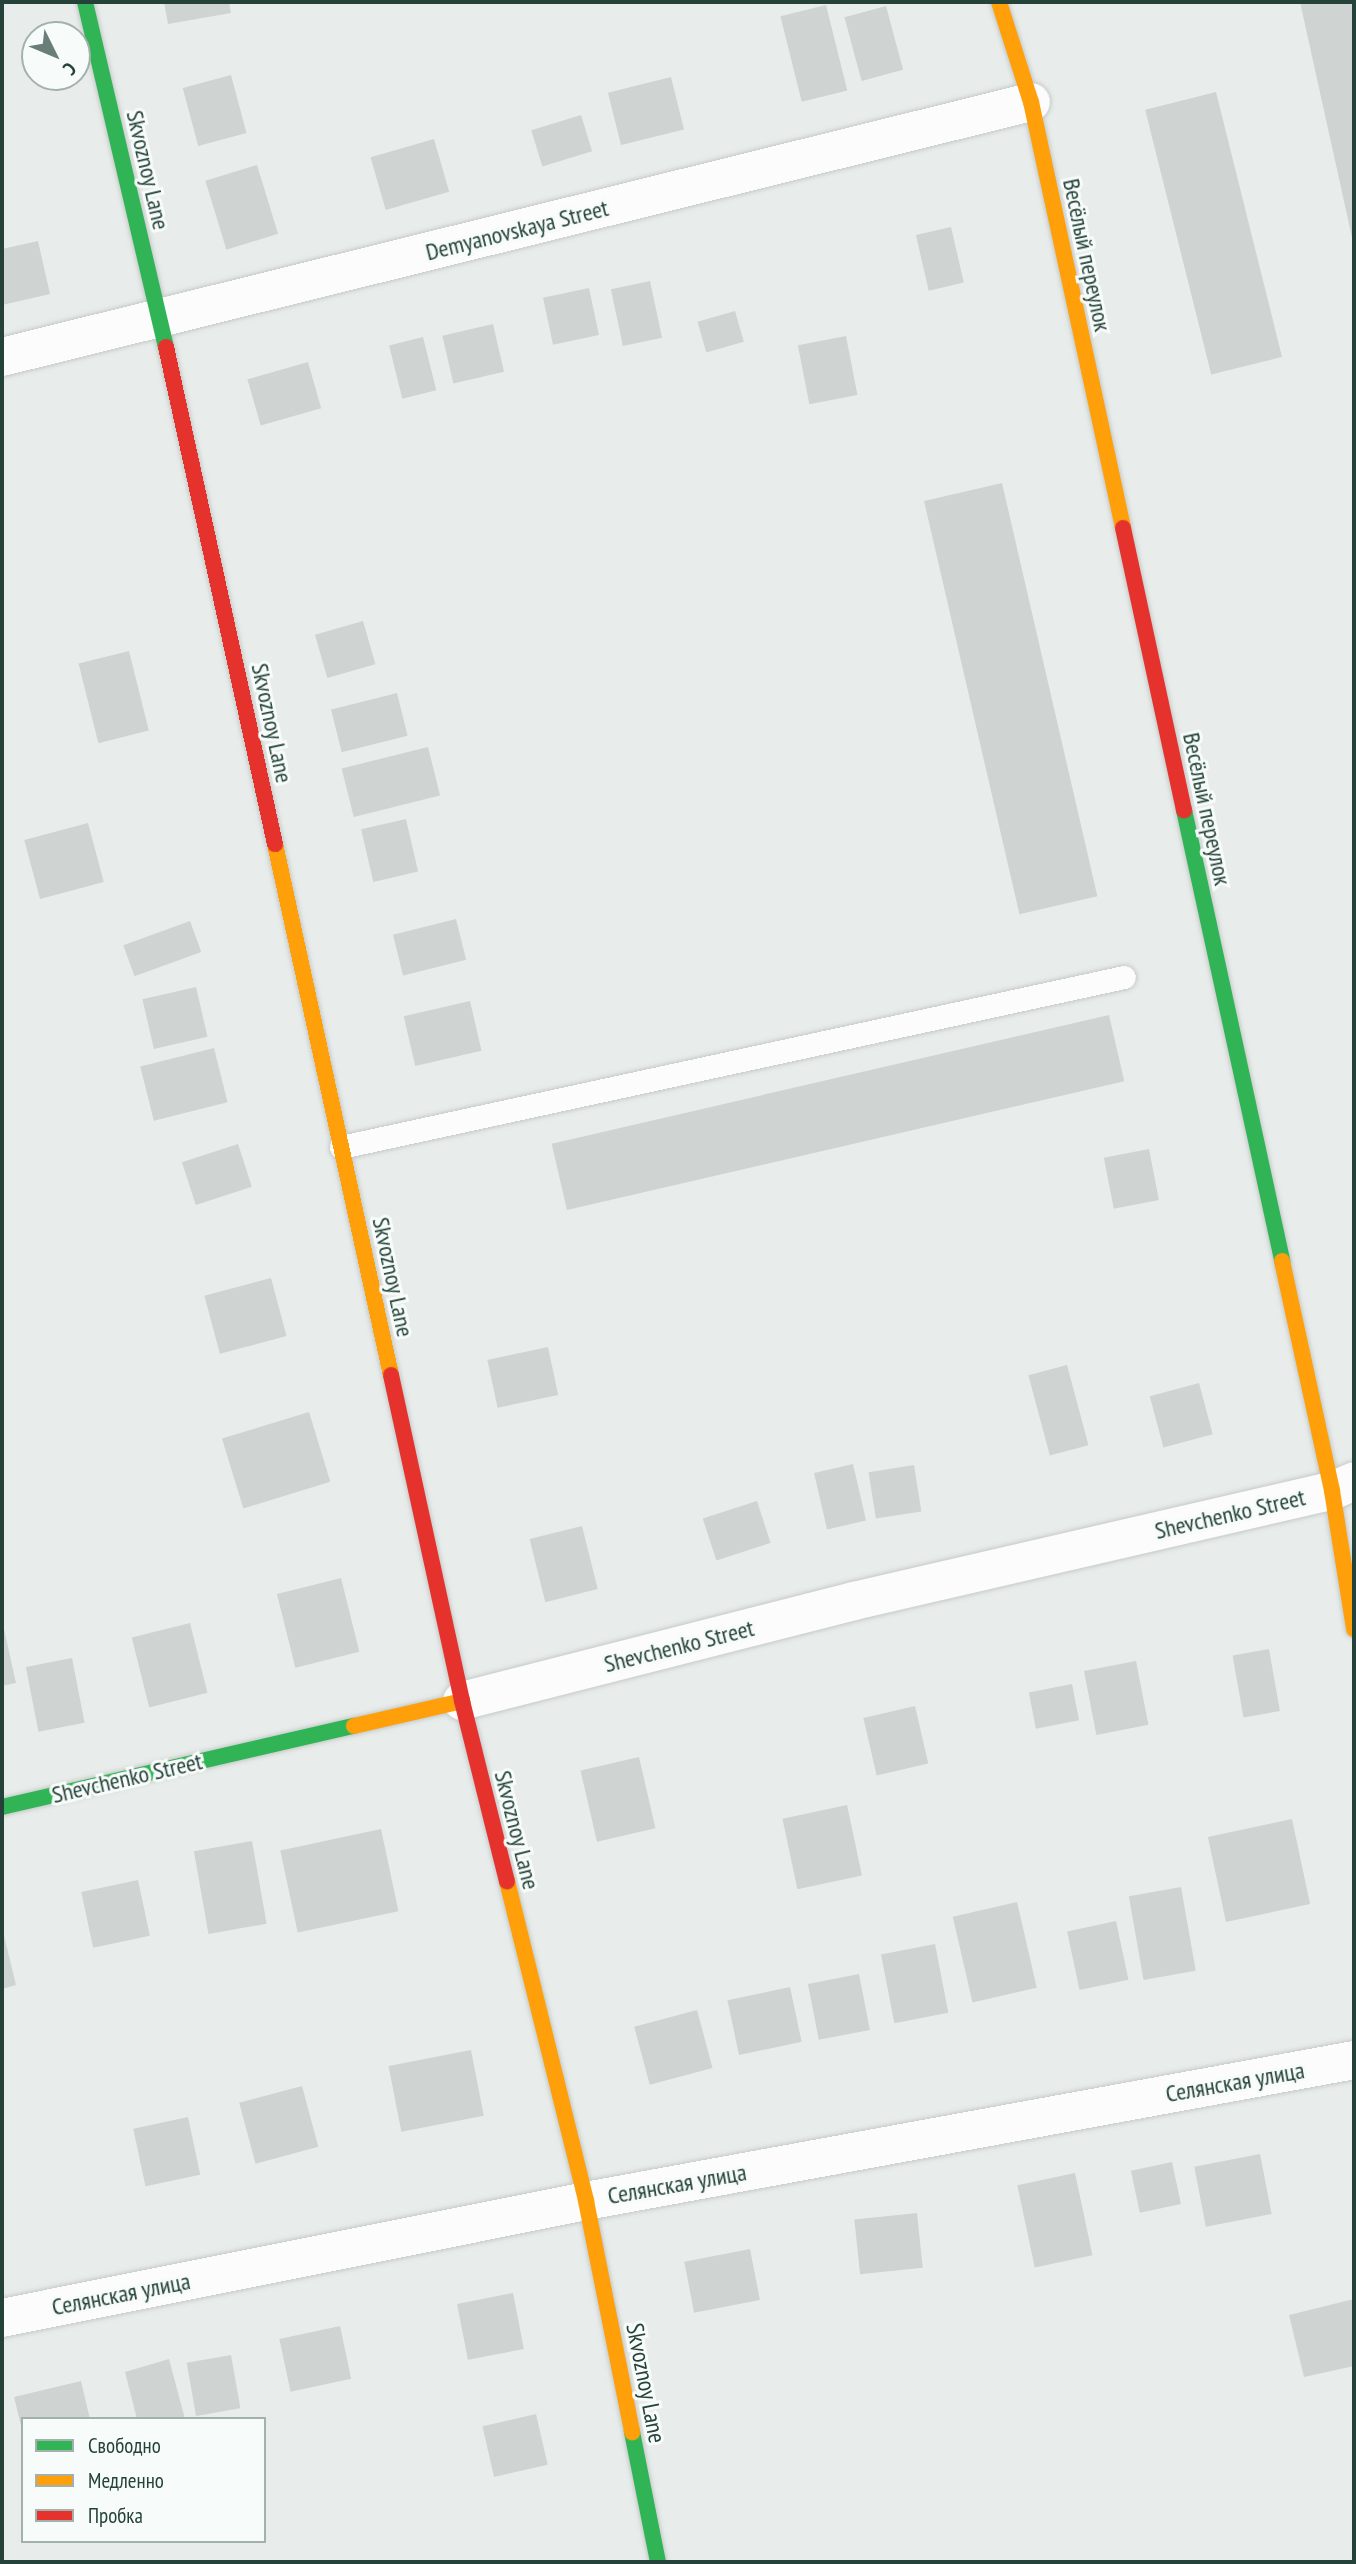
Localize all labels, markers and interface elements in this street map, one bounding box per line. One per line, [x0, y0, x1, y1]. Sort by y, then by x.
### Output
north arrow [21, 21, 91, 91]
text: С [58, 58, 82, 80]
street label: Skvoznoy Lane [120, 107, 176, 233]
street label: Весёлый переулок [1057, 176, 1117, 334]
street label: Demyanovskaya Street [423, 193, 611, 267]
street label: Skvoznoy Lane [245, 660, 299, 786]
street label: Весёлый переулок [1177, 730, 1237, 888]
street label: Skvoznoy Lane [366, 1214, 420, 1340]
street label: Shevchenko Street [1152, 1483, 1308, 1545]
street label: Shevchenko Street [601, 1613, 757, 1679]
street label: Shevchenko Street [49, 1747, 205, 1809]
street label: Skvoznoy Lane [488, 1767, 546, 1893]
street label: Селянская улица [1163, 2056, 1307, 2108]
street label: Селянская улица [605, 2158, 749, 2210]
street label: Селянская улица [49, 2266, 193, 2322]
street label: Skvoznoy Lane [620, 2320, 672, 2446]
legend [21, 2417, 266, 2543]
text: Свободно [88, 2432, 161, 2459]
text: Медленно [88, 2467, 164, 2494]
text: Пробка [88, 2502, 143, 2529]

